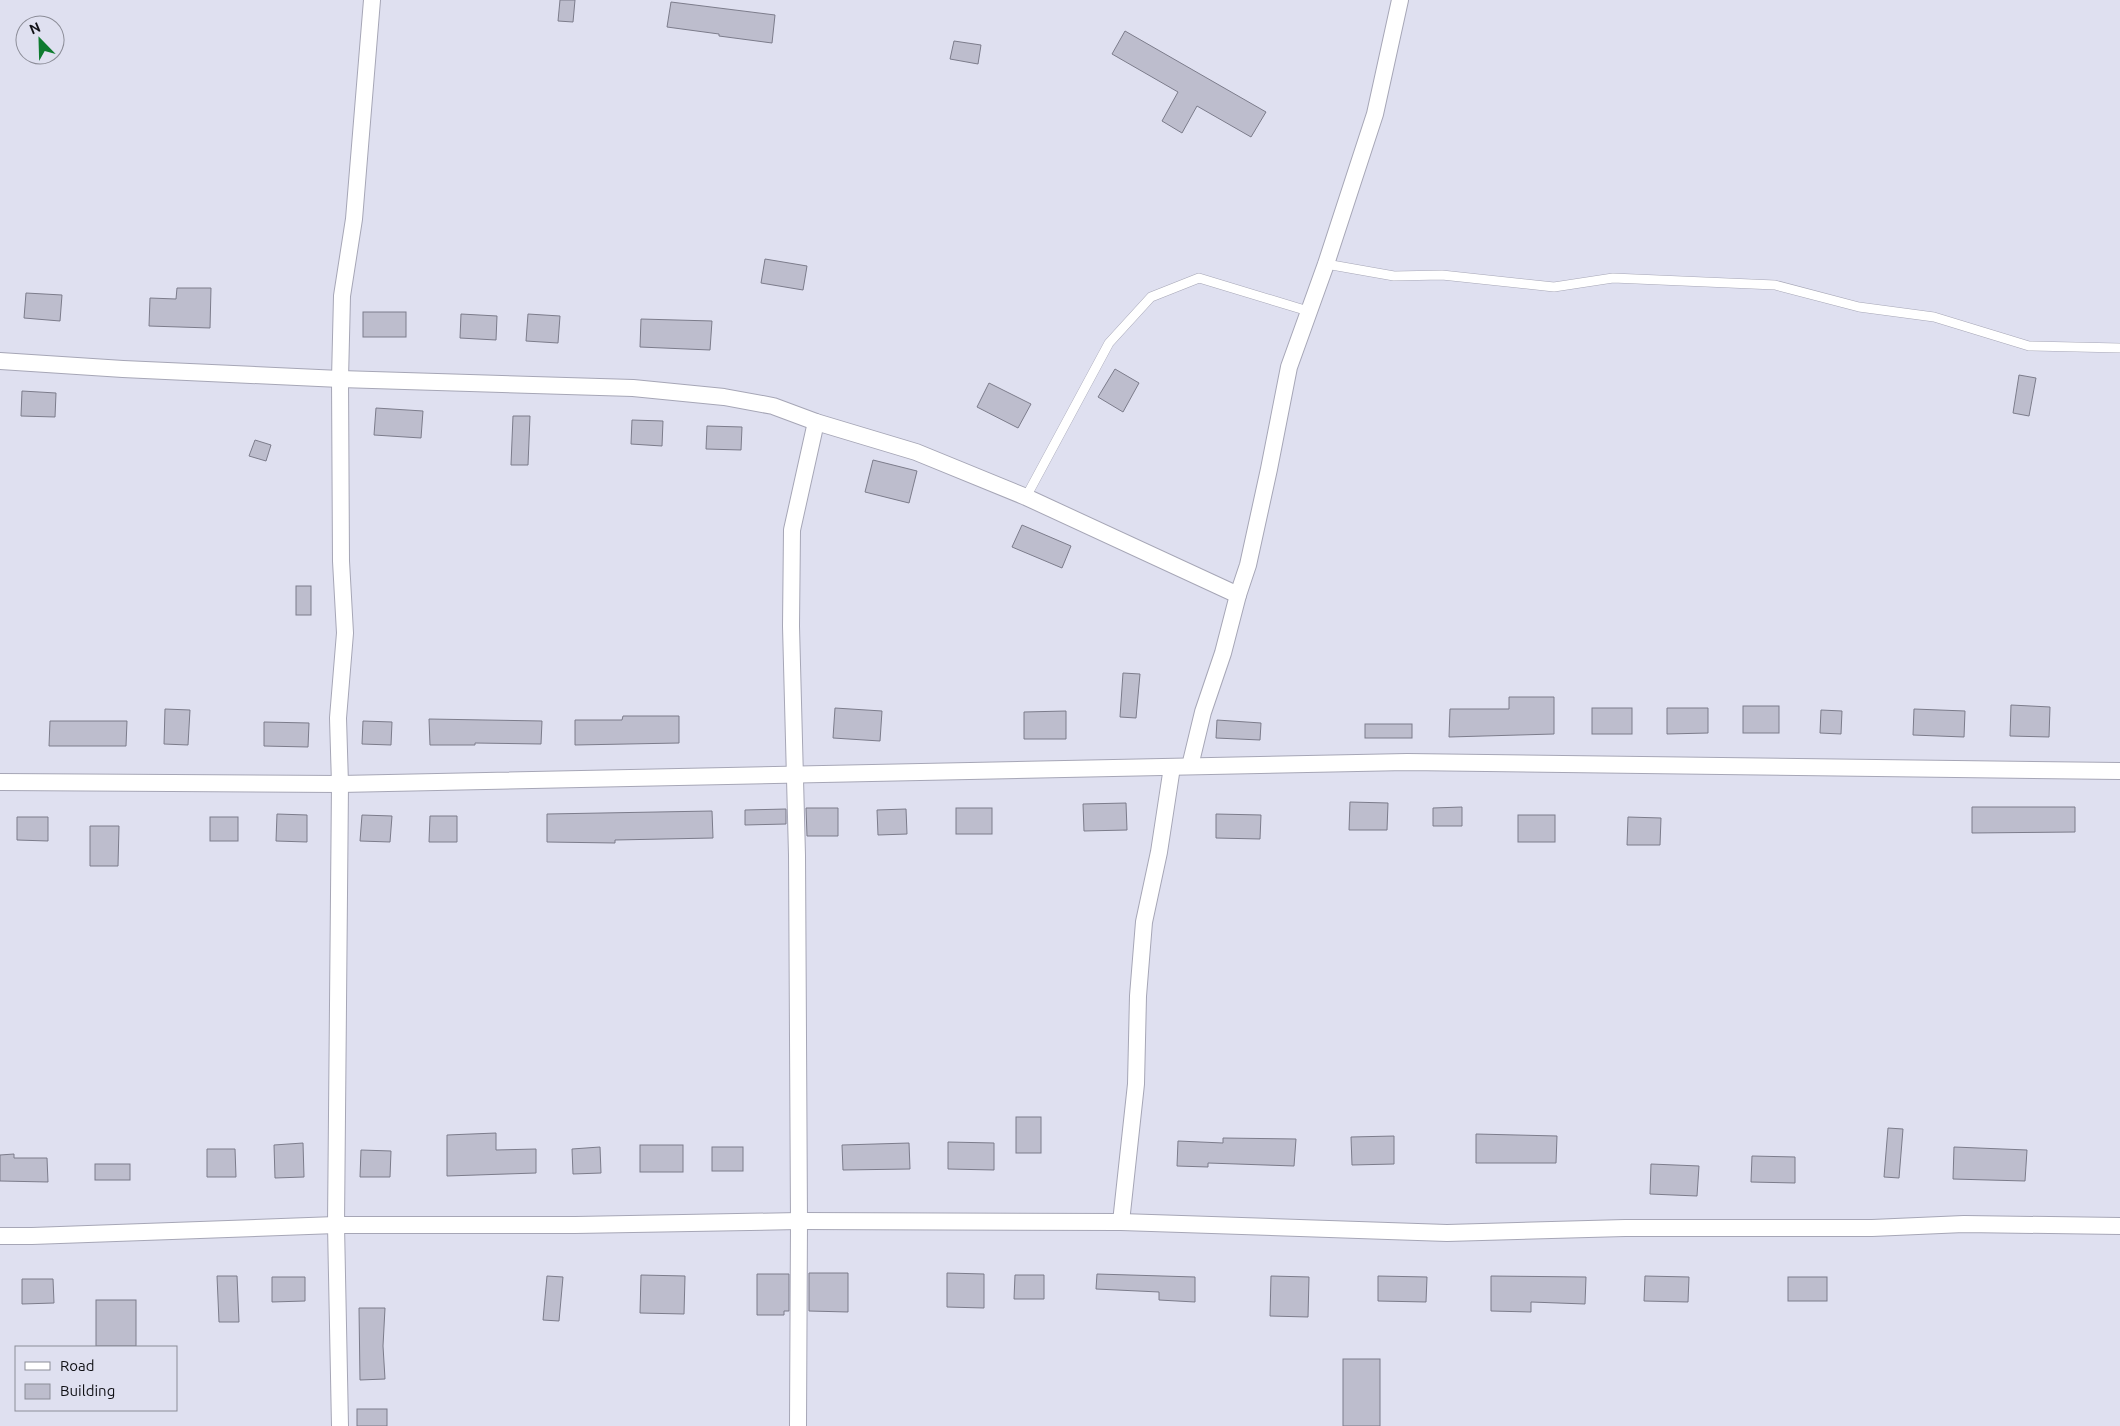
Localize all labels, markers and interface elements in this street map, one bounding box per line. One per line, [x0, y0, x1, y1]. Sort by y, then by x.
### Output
north arrow [15, 15, 65, 65]
text: N [27, 19, 43, 37]
legend [15, 1346, 178, 1411]
text: Road [60, 1357, 95, 1374]
text: Building [60, 1382, 115, 1399]

